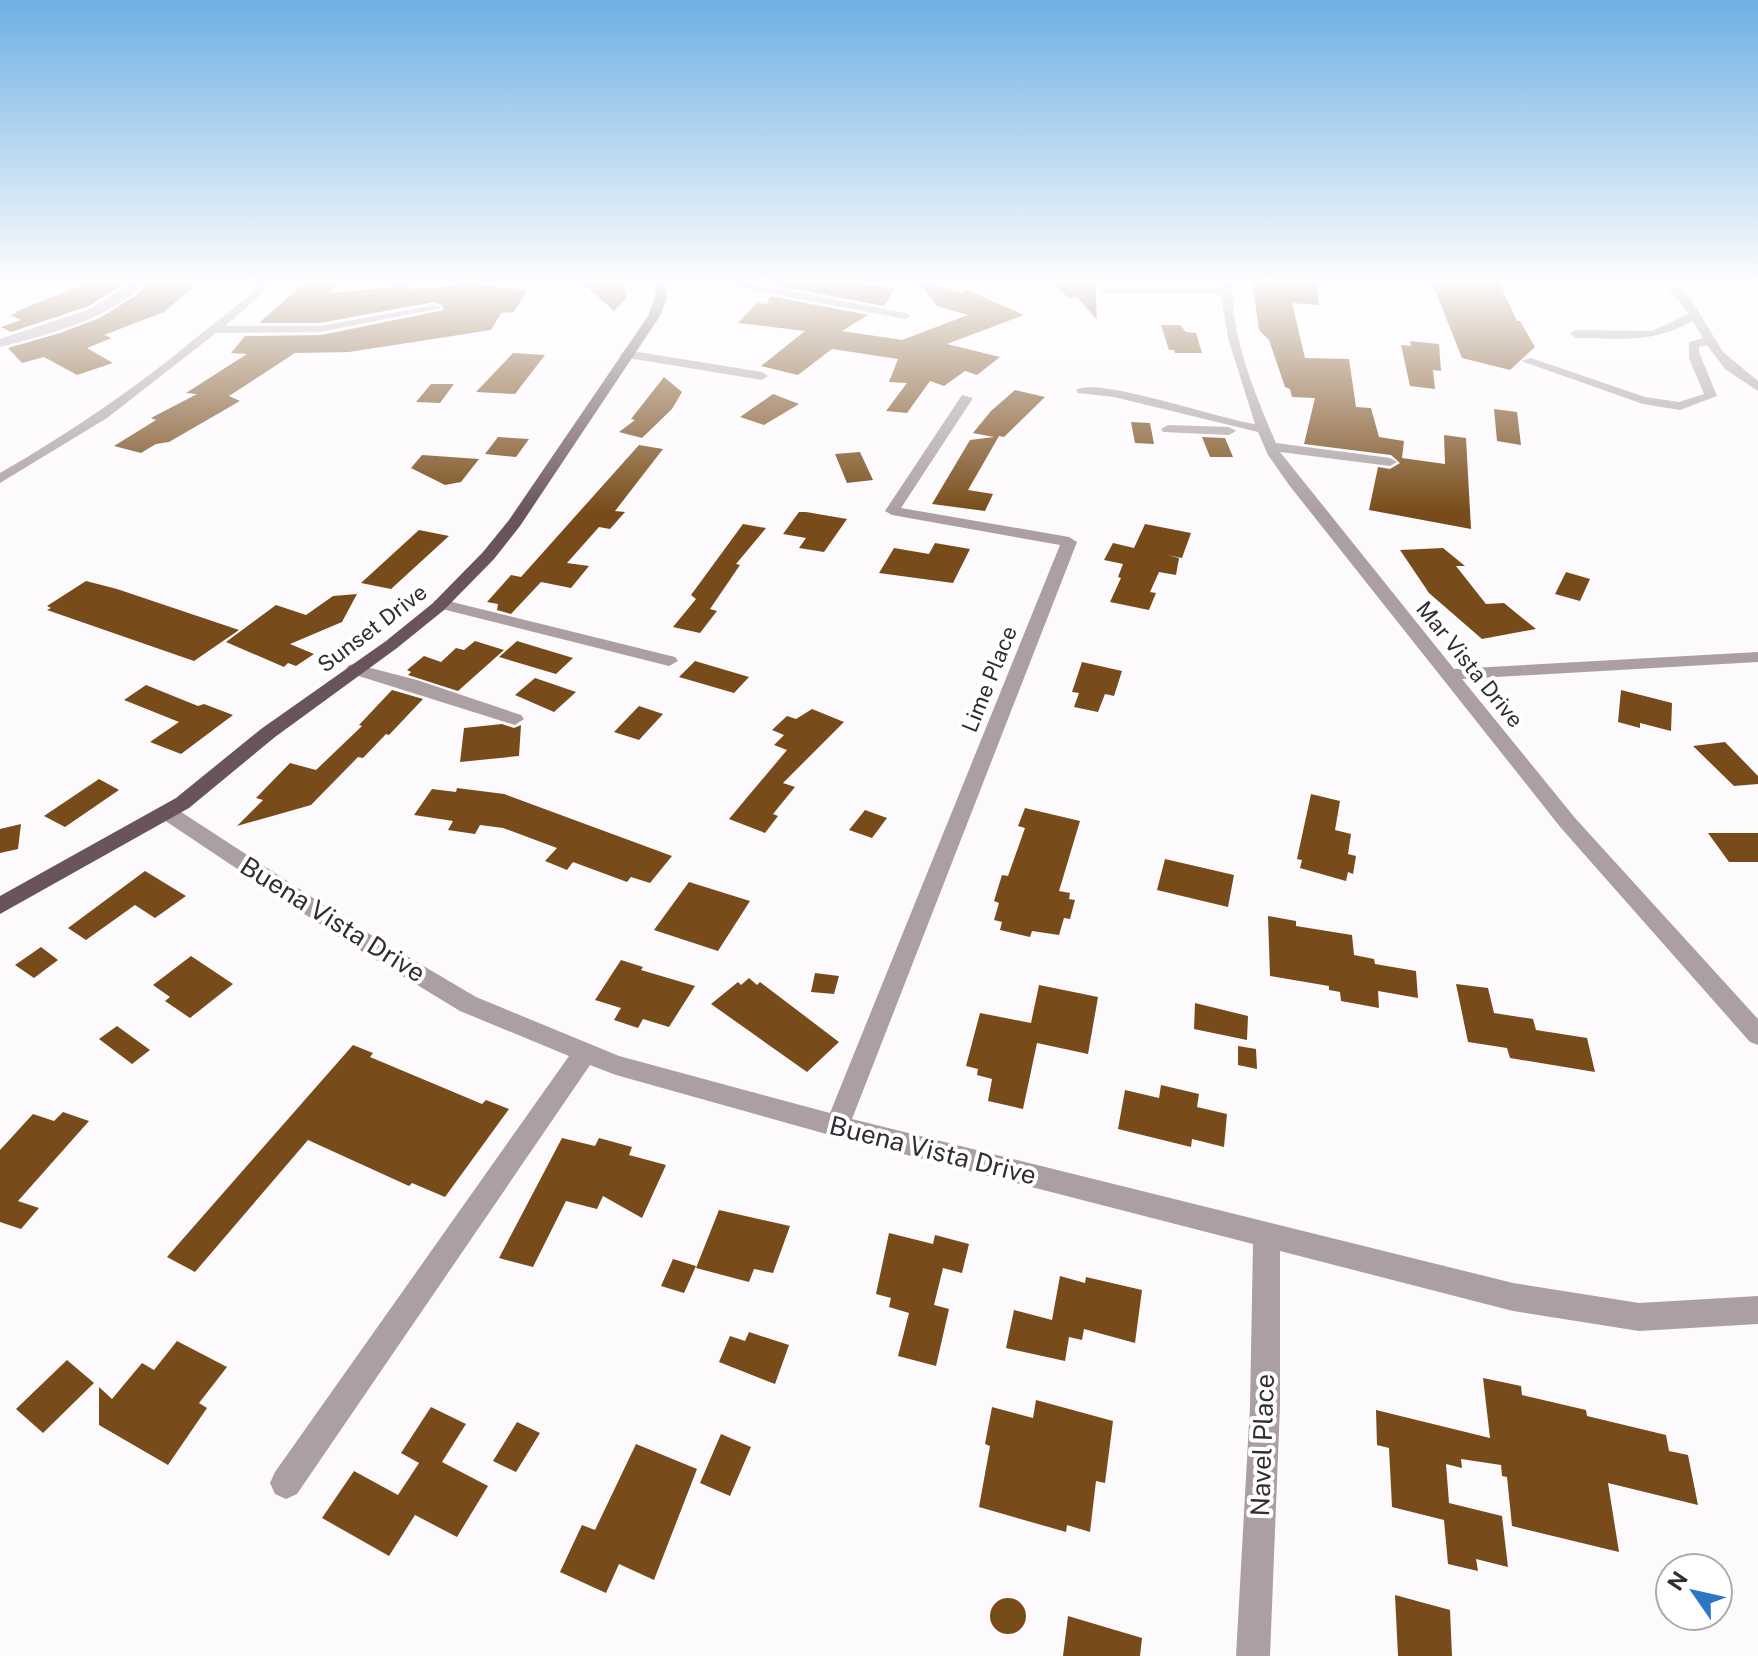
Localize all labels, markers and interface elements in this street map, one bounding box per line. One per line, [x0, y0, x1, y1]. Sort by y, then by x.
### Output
street label: Sunset Drive [312, 579, 432, 677]
street label: Mar Vista Drive [1411, 596, 1529, 732]
street label: Lime Place [956, 622, 1022, 736]
street label: Buena Vista Drive [235, 850, 431, 988]
street label: Buena Vista Drive [826, 1109, 1040, 1191]
street label: Navel Place [1244, 1373, 1280, 1517]
north arrow [1654, 1552, 1734, 1632]
text: N [1662, 1566, 1693, 1595]

